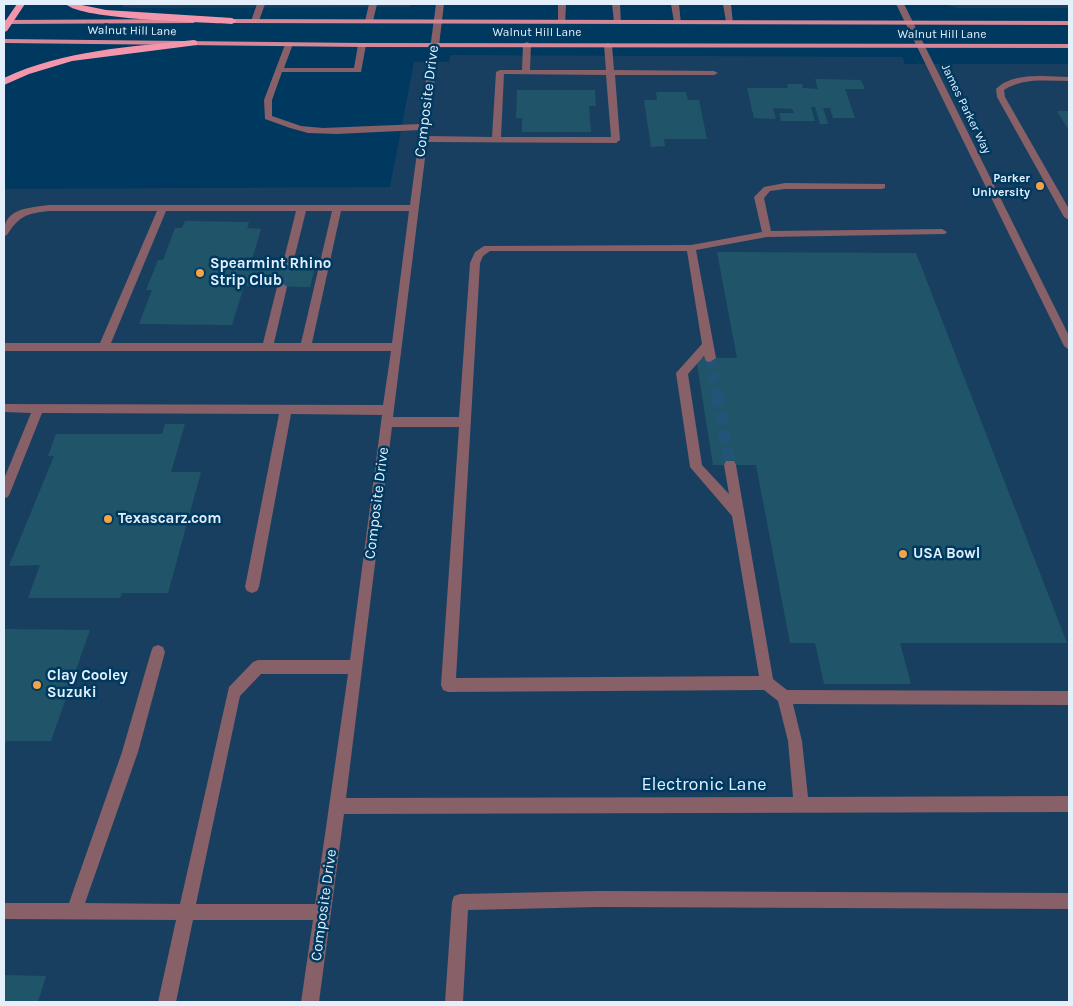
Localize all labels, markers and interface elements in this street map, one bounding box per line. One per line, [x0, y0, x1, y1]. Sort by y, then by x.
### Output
street label: Walnut Hill Lane [87, 23, 177, 39]
street label: Walnut Hill Lane [493, 26, 581, 40]
street label: Walnut Hill Lane [898, 28, 986, 42]
street label: Composite Drive [411, 44, 443, 158]
street label: James Parker Way [938, 62, 994, 156]
place label: Parker University [972, 172, 1030, 200]
marker: Parker University [1034, 180, 1046, 192]
place label: Spearmint Rhino Strip Club [210, 255, 331, 290]
marker: Spearmint Rhino Strip Club [194, 267, 206, 279]
street label: Composite Drive [361, 446, 393, 560]
place label: Texascarz.com [118, 510, 222, 528]
marker: Texascarz.com [102, 513, 114, 525]
place label: USA Bowl [913, 545, 980, 563]
marker: USA Bowl [897, 548, 909, 560]
place label: Clay Cooley Suzuki [47, 667, 128, 702]
marker: Clay Cooley Suzuki [31, 679, 43, 691]
street label: Electronic Lane [641, 774, 767, 796]
street label: Composite Drive [307, 848, 341, 962]

